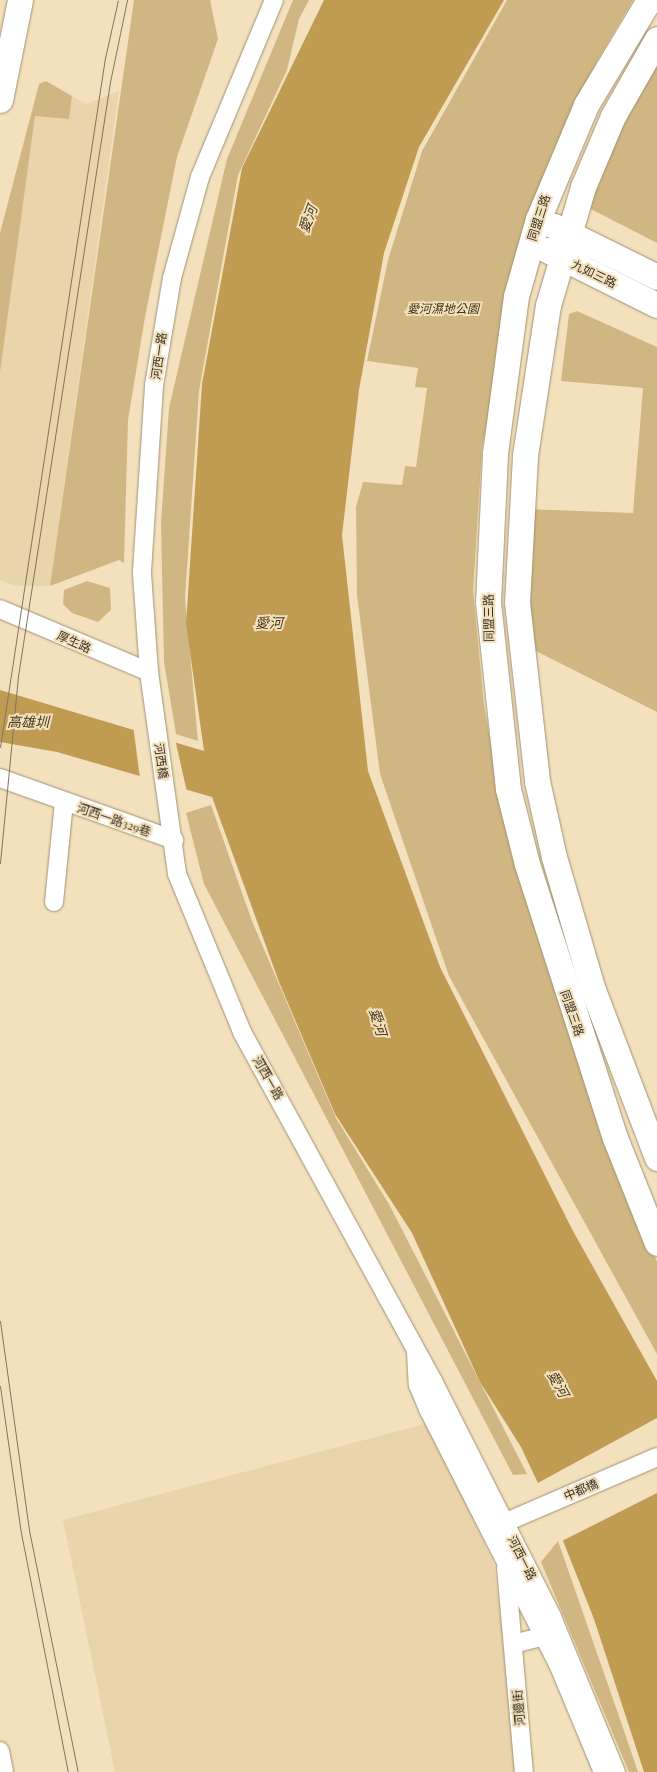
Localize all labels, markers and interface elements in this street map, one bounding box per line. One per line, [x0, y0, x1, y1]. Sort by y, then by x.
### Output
street label: 同盟三路 [525, 193, 553, 243]
water label: 愛河 [295, 203, 321, 235]
street label: 九如三路 [569, 257, 619, 291]
park label: 愛河濕地公園 [407, 302, 479, 316]
street label: 河西一路 [149, 331, 169, 381]
street label: 同盟三路 [481, 594, 497, 642]
water label: 愛河 [255, 615, 283, 631]
street label: 厚生路 [55, 628, 93, 656]
water label: 高雄圳 [7, 714, 49, 730]
street label: 河西橋 [151, 742, 171, 780]
street label: 河西一路329巷 [75, 801, 153, 839]
street label: 同盟三路 [557, 988, 587, 1038]
water label: 愛河 [366, 1006, 390, 1038]
street label: 河西一路 [250, 1054, 286, 1102]
water label: 愛河 [544, 1368, 572, 1400]
street label: 中都橋 [562, 1476, 600, 1504]
street label: 河西一路 [505, 1533, 539, 1583]
street label: 河邊街 [510, 1689, 528, 1727]

